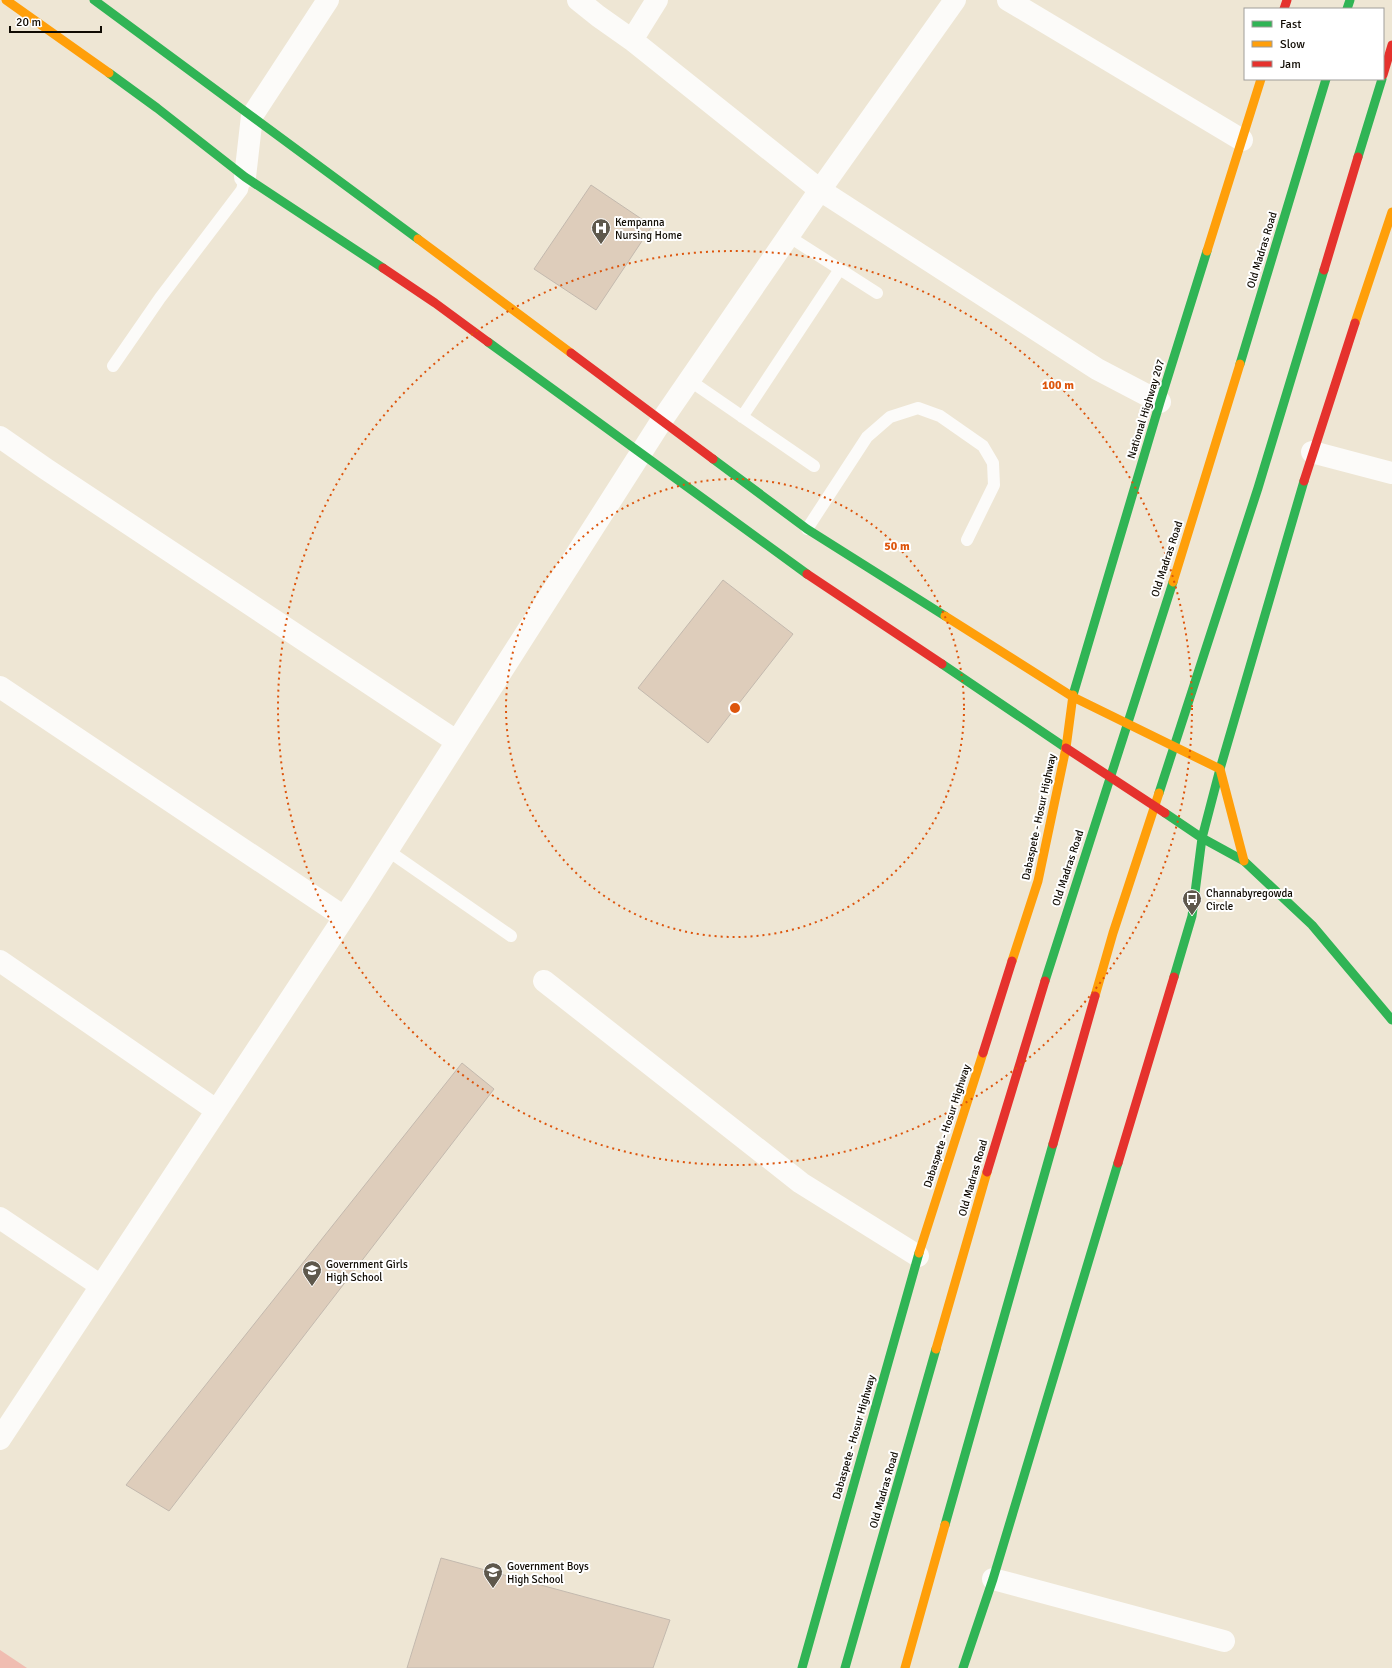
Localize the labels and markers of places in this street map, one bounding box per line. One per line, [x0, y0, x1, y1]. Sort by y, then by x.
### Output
place label: Kempanna Nursing Home [615, 216, 682, 242]
hospital icon: Kempanna Nursing Home [590, 217, 612, 245]
centre of rings [728, 701, 742, 715]
place label: Channabyregowda Circle [1206, 887, 1293, 913]
bus stop icon: Channabyregowda Circle [1181, 888, 1203, 916]
place label: Government Girls High School [326, 1258, 408, 1284]
school or university icon: Government Girls High School [301, 1259, 323, 1287]
place label: Government Boys High School [507, 1560, 589, 1586]
school or university icon: Government Boys High School [482, 1561, 504, 1589]

